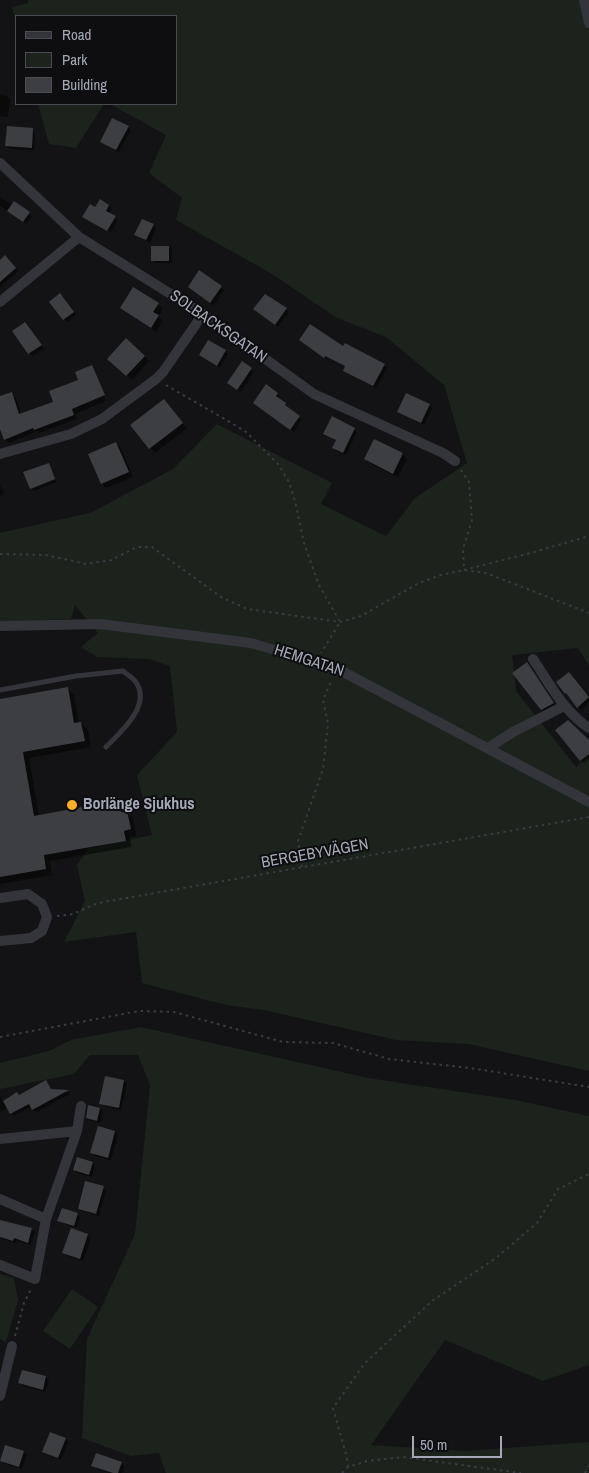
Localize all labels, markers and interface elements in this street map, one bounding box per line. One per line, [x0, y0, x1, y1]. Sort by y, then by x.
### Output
legend [15, 15, 178, 105]
text: Road [62, 24, 91, 45]
text: Park [62, 49, 87, 70]
text: Building [62, 74, 107, 95]
street label: SOLBACKSGATAN [166, 286, 270, 368]
street label: HEMGATAN [272, 641, 346, 681]
place label: Borlänge Sjukhus [83, 795, 195, 815]
marker: Borlänge Sjukhus [65, 798, 79, 812]
street label: BERGEBYVÄGEN [260, 835, 370, 873]
scale bar [414, 1426, 504, 1458]
text: 50 m [420, 1434, 447, 1455]

